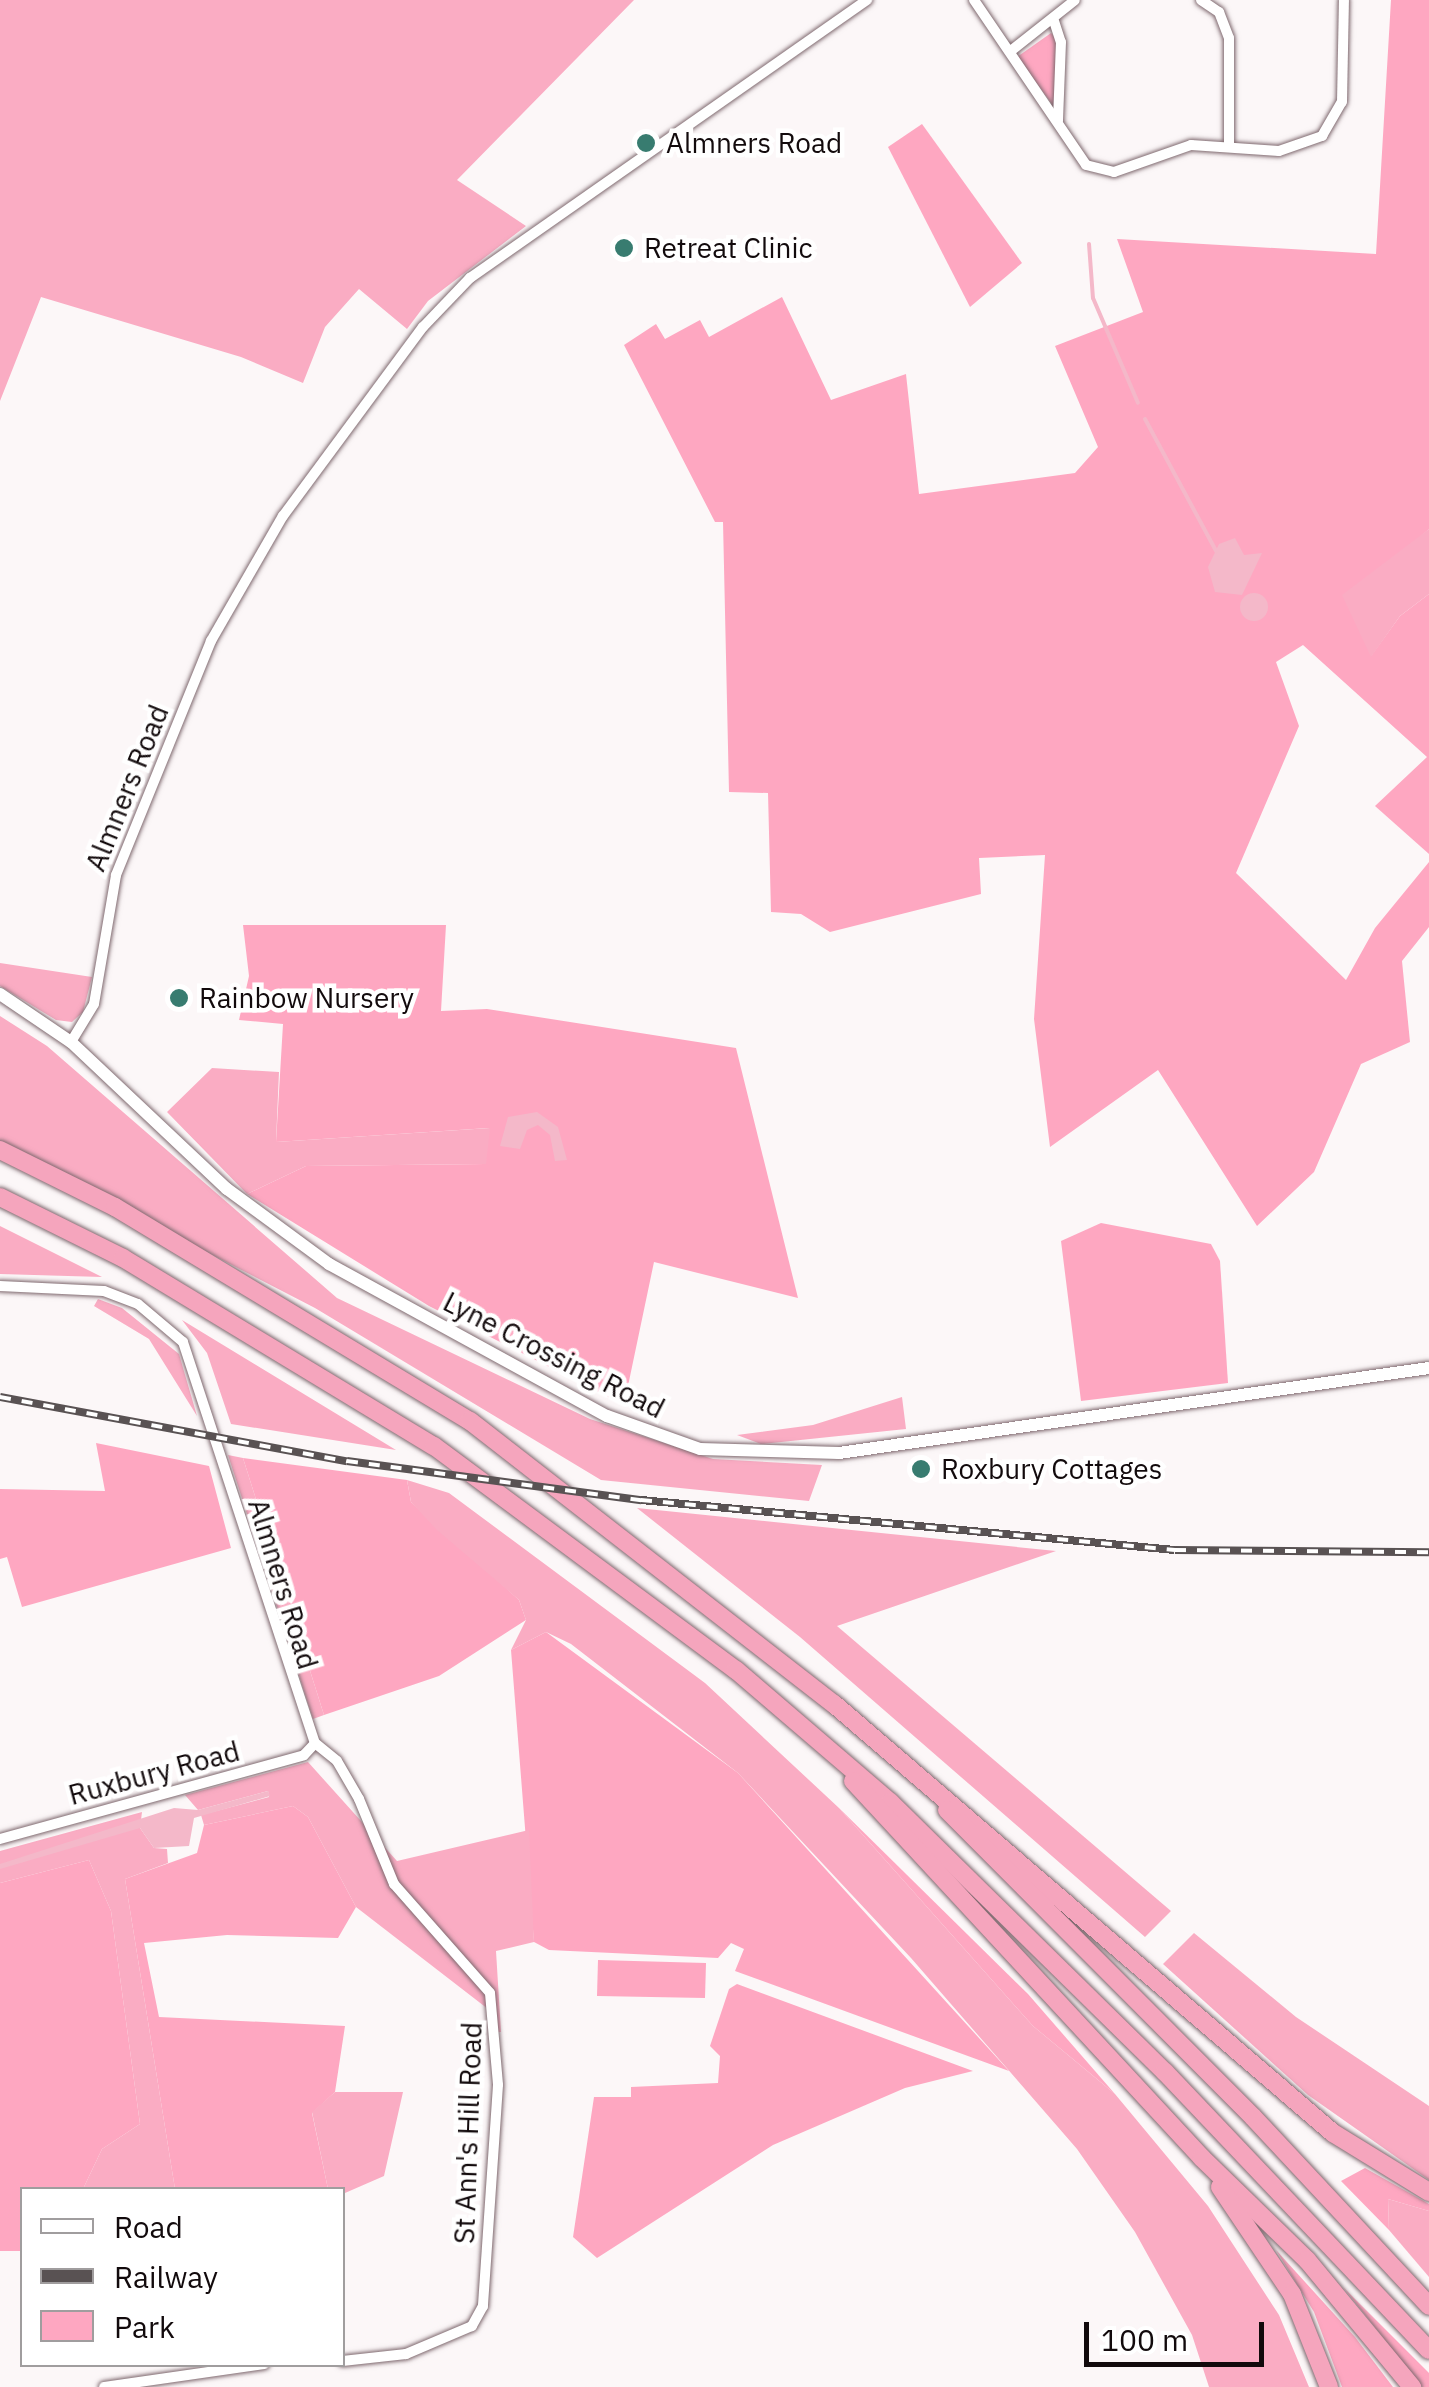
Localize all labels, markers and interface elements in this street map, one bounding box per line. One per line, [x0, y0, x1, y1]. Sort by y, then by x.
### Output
place label: Almners Road [666, 126, 842, 160]
marker: Almners Road [635, 132, 657, 154]
place label: Retreat Clinic [644, 231, 813, 265]
marker: Retreat Clinic [613, 237, 635, 259]
street label: Almners Road [78, 700, 176, 876]
place label: Rainbow Nursery [199, 981, 414, 1015]
marker: Rainbow Nursery [168, 987, 190, 1009]
street label: Lyne Crossing Road [438, 1285, 670, 1425]
place label: Roxbury Cottages [941, 1452, 1162, 1486]
marker: Roxbury Cottages [910, 1458, 932, 1480]
street label: Almners Road [241, 1495, 325, 1673]
street label: Ruxbury Road [65, 1734, 243, 1812]
street label: St Ann's Hill Road [447, 2022, 489, 2244]
legend [20, 2187, 345, 2367]
text: Road [114, 2207, 183, 2246]
text: Railway [114, 2257, 218, 2296]
scale bar [1089, 2302, 1269, 2364]
text: Park [114, 2307, 175, 2346]
text: 100 m [1101, 2320, 1188, 2359]

